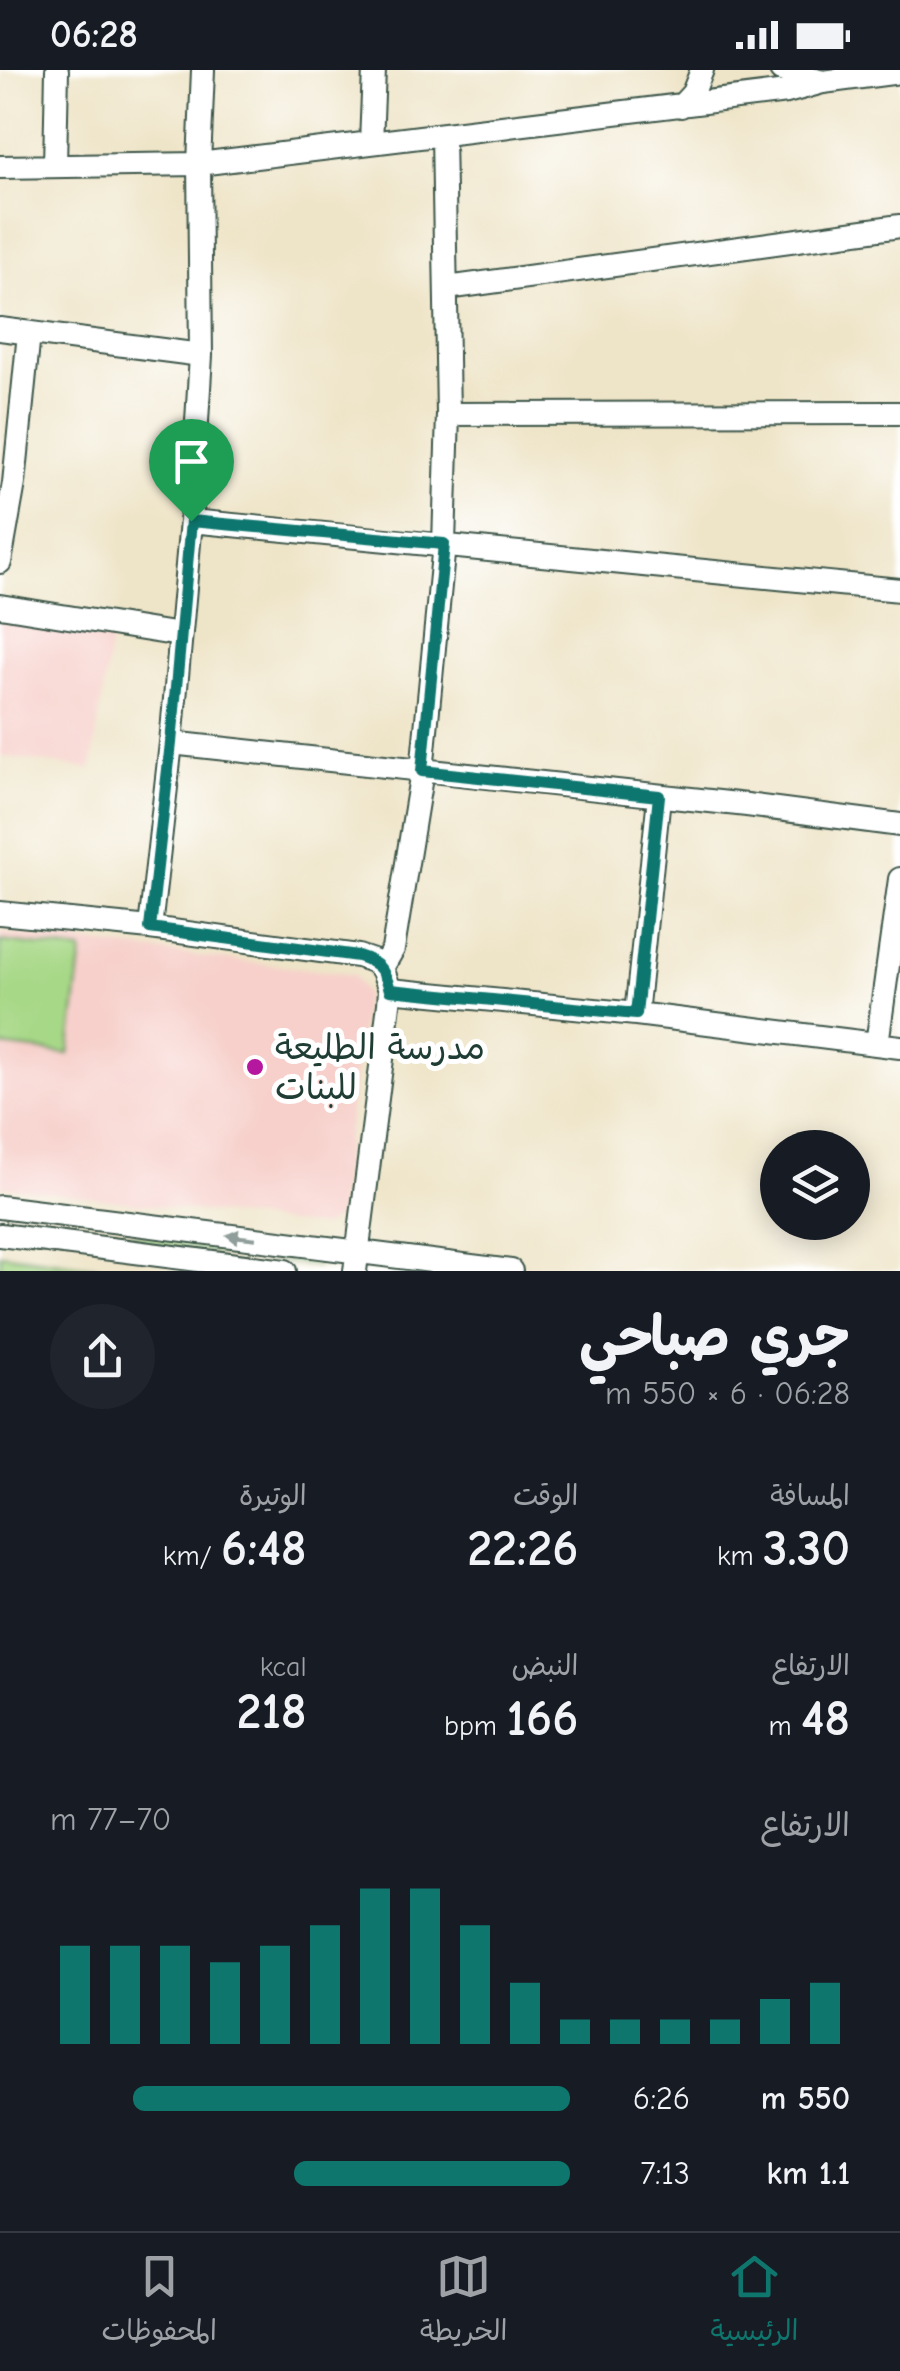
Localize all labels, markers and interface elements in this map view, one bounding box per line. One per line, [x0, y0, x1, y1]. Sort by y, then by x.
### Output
text: 06:28 [50, 13, 138, 57]
pin [149, 419, 234, 522]
icon: arrive [164, 434, 219, 489]
place label: مدرسة الطليعة للبنات [275, 1027, 485, 1108]
marker: مدرسة الطليعة للبنات [244, 1056, 266, 1078]
map controls [760, 1130, 870, 1240]
button: layers [760, 1130, 870, 1240]
one-way arrow [224, 1229, 256, 1245]
button: share [50, 1304, 155, 1409]
text: جري صباحي [579, 1305, 850, 1369]
text: 06:28 · 6 × 550 m [605, 1375, 850, 1412]
text: الوتيرة [239, 1480, 307, 1512]
text: الوقت [513, 1480, 578, 1512]
text: المسافة [770, 1480, 850, 1512]
text: 6:48 [221, 1520, 307, 1578]
text: 22:26 [467, 1520, 578, 1578]
text: 3.30 [763, 1520, 850, 1578]
text: /km [163, 1540, 221, 1572]
text: km [717, 1540, 763, 1572]
text: النبض [511, 1650, 578, 1682]
text: الارتفاع [771, 1650, 850, 1682]
text: kcal [260, 1651, 307, 1683]
text: 218 [237, 1683, 307, 1741]
text: 166 [506, 1690, 578, 1748]
text: 48 [801, 1690, 850, 1748]
text: bpm [444, 1710, 506, 1742]
text: m [768, 1710, 801, 1742]
text: 70–77 m [50, 1801, 171, 1838]
text: الارتفاع [760, 1807, 850, 1844]
text: 6:26 [633, 2080, 690, 2117]
text: 550 m [761, 2080, 850, 2117]
text: 7:13 [640, 2155, 690, 2192]
text: 1.1 km [767, 2155, 850, 2192]
tab: المحفوظات [102, 2249, 217, 2355]
tab: الخريطة [420, 2249, 507, 2355]
tab: الرئيسية [711, 2249, 798, 2355]

